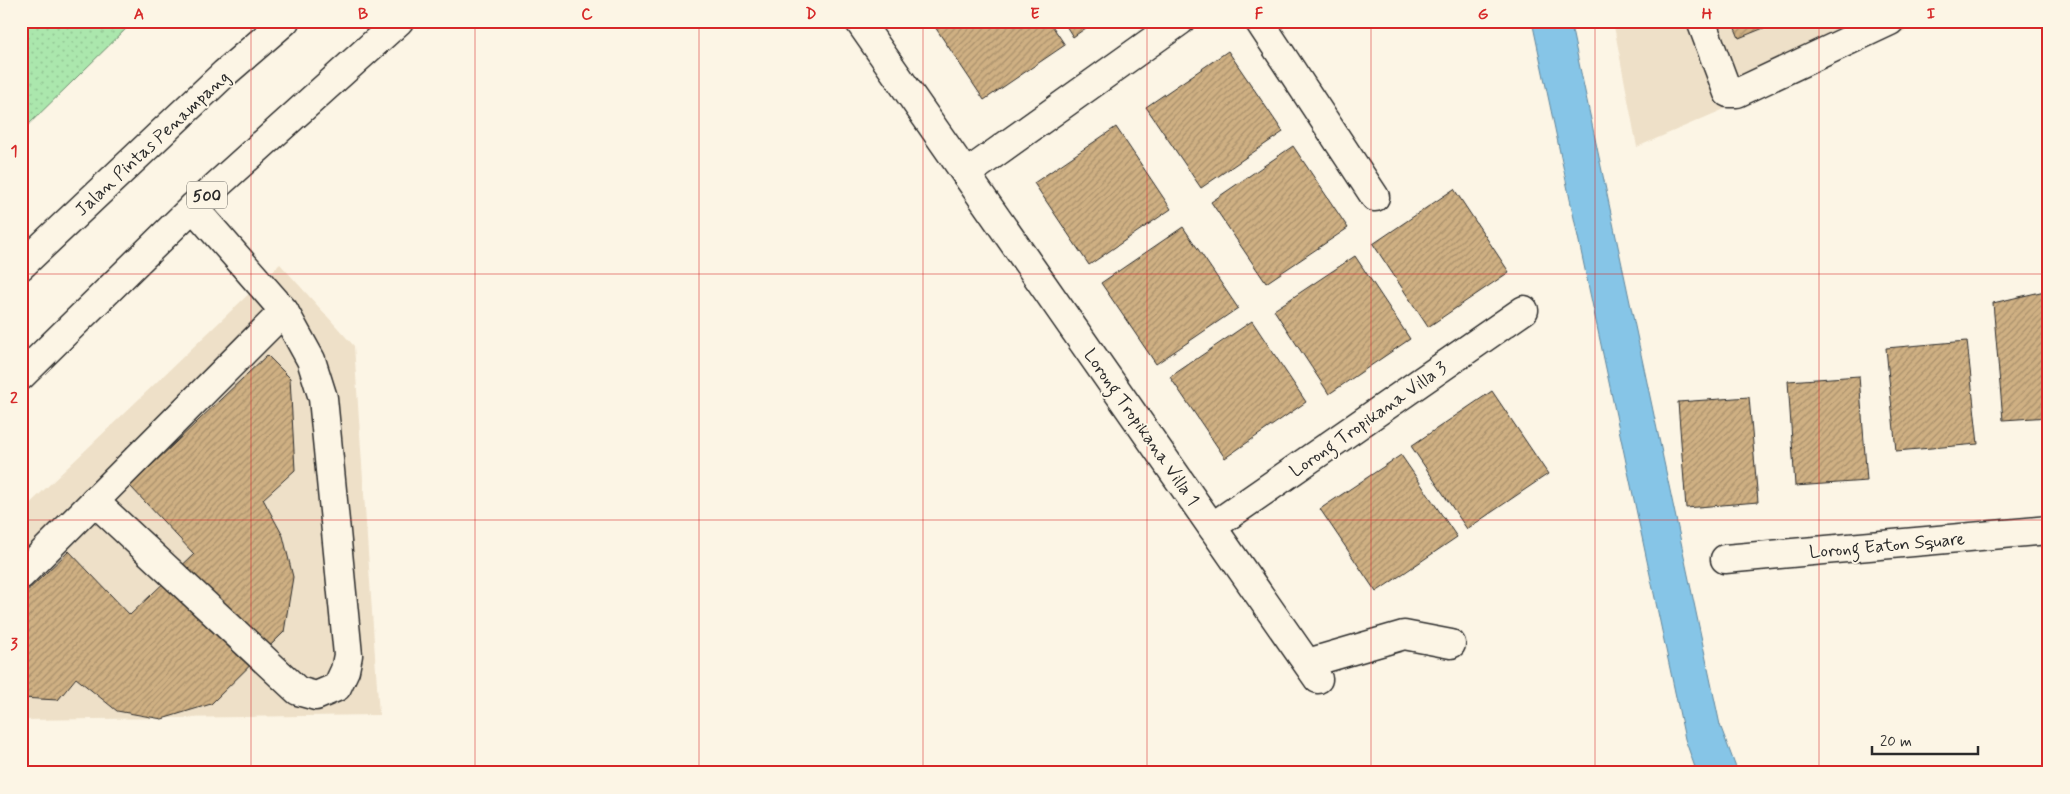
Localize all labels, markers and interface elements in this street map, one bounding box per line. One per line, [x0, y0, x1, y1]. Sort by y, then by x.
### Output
text: A [134, 4, 144, 25]
text: B [358, 4, 368, 25]
text: C [581, 4, 593, 25]
text: D [805, 4, 817, 25]
text: E [1030, 4, 1040, 25]
text: F [1255, 4, 1264, 25]
text: G [1478, 4, 1489, 25]
text: H [1702, 4, 1713, 25]
text: I [1927, 4, 1936, 25]
street label: Jalan Pintas Penampang [70, 66, 235, 222]
text: 1 [10, 141, 18, 162]
road number: 500 [187, 182, 227, 208]
street label: Lorong Tropikana Villa 1 [1076, 344, 1205, 512]
street label: Lorong Tropikana Villa 3 [1285, 356, 1453, 485]
text: 2 [10, 388, 18, 409]
street label: Lorong Eaton Square [1808, 527, 1966, 567]
text: 3 [10, 634, 18, 655]
scale bar [1872, 724, 1979, 756]
text: 20 m [1880, 732, 1912, 752]

